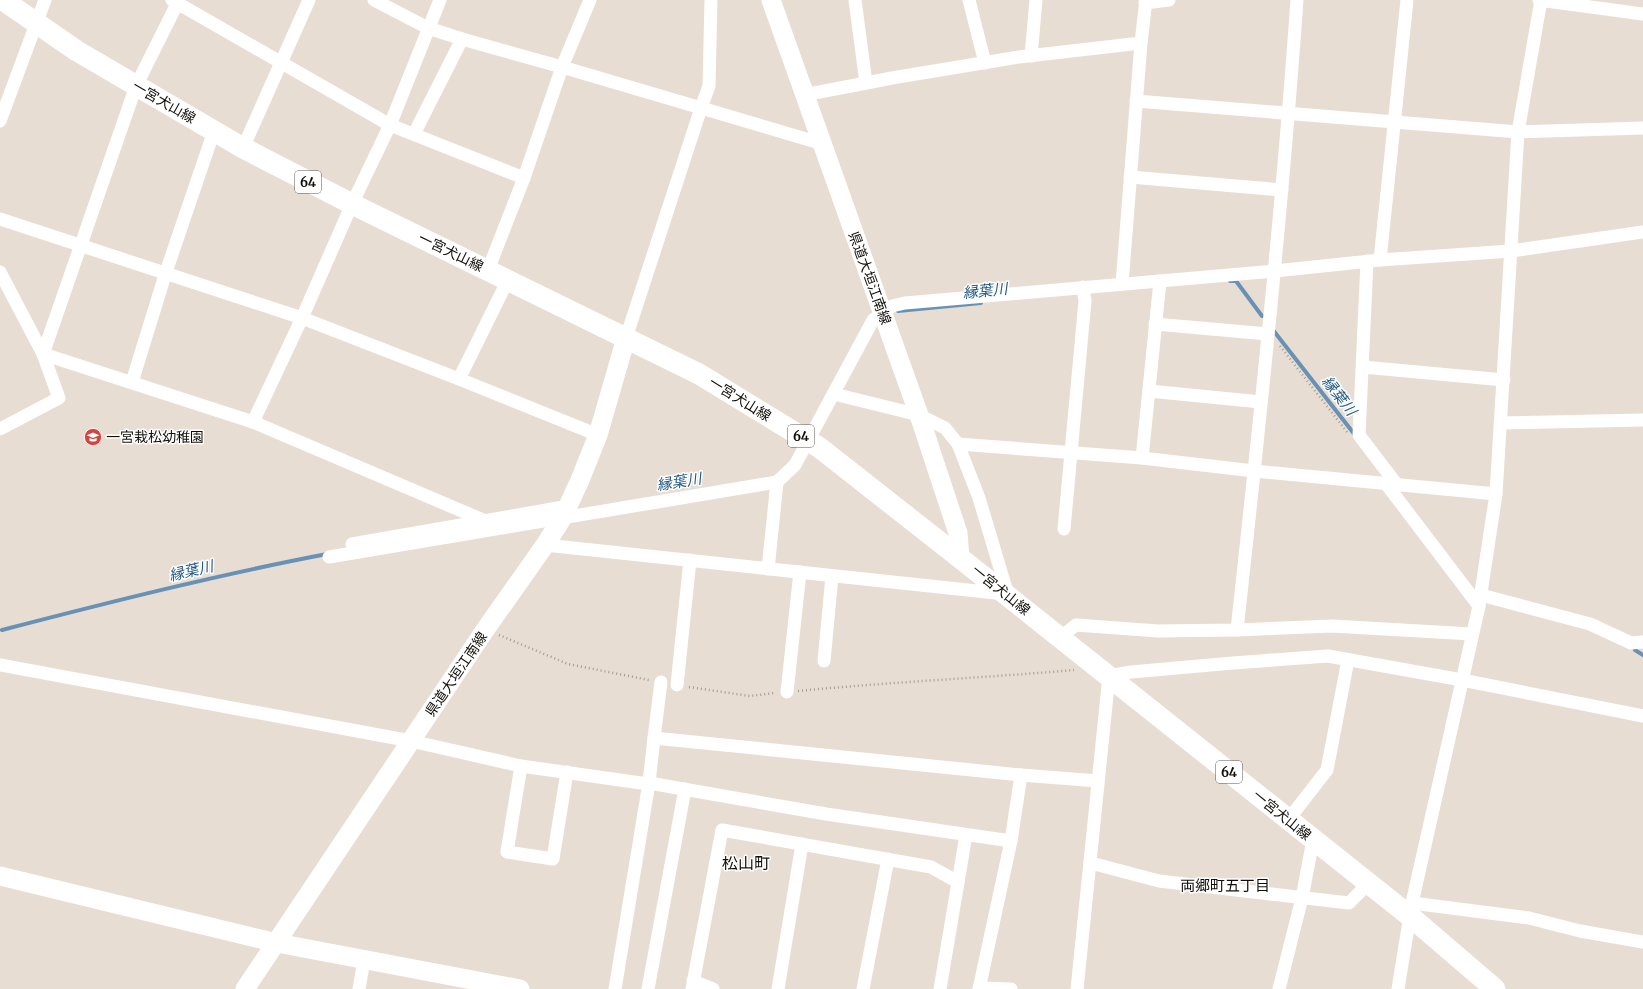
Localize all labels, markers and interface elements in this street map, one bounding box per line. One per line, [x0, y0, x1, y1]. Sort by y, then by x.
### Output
street label: 一宮犬山線 [129, 77, 199, 127]
road number: 64 [295, 171, 321, 193]
street label: 一宮犬山線 [416, 229, 486, 275]
street label: 県道大垣江南線 [845, 229, 895, 327]
water label: 縁葉川 [962, 278, 1010, 302]
water label: 縁葉川 [1318, 372, 1362, 421]
street label: 一宮犬山線 [706, 373, 774, 425]
road number: 64 [788, 425, 814, 447]
school or university icon: 一宮栽松幼稚園 [83, 427, 103, 447]
place label: 一宮栽松幼稚園 [106, 428, 204, 446]
water label: 縁葉川 [655, 468, 705, 494]
water label: 縁葉川 [167, 556, 217, 585]
street label: 一宮犬山線 [968, 561, 1034, 619]
street label: 県道大垣江南線 [421, 628, 491, 720]
road number: 64 [1216, 761, 1242, 783]
street label: 一宮犬山線 [1249, 786, 1315, 844]
district label: 松山町 [722, 853, 770, 873]
district label: 両郷町五丁目 [1180, 876, 1270, 895]

